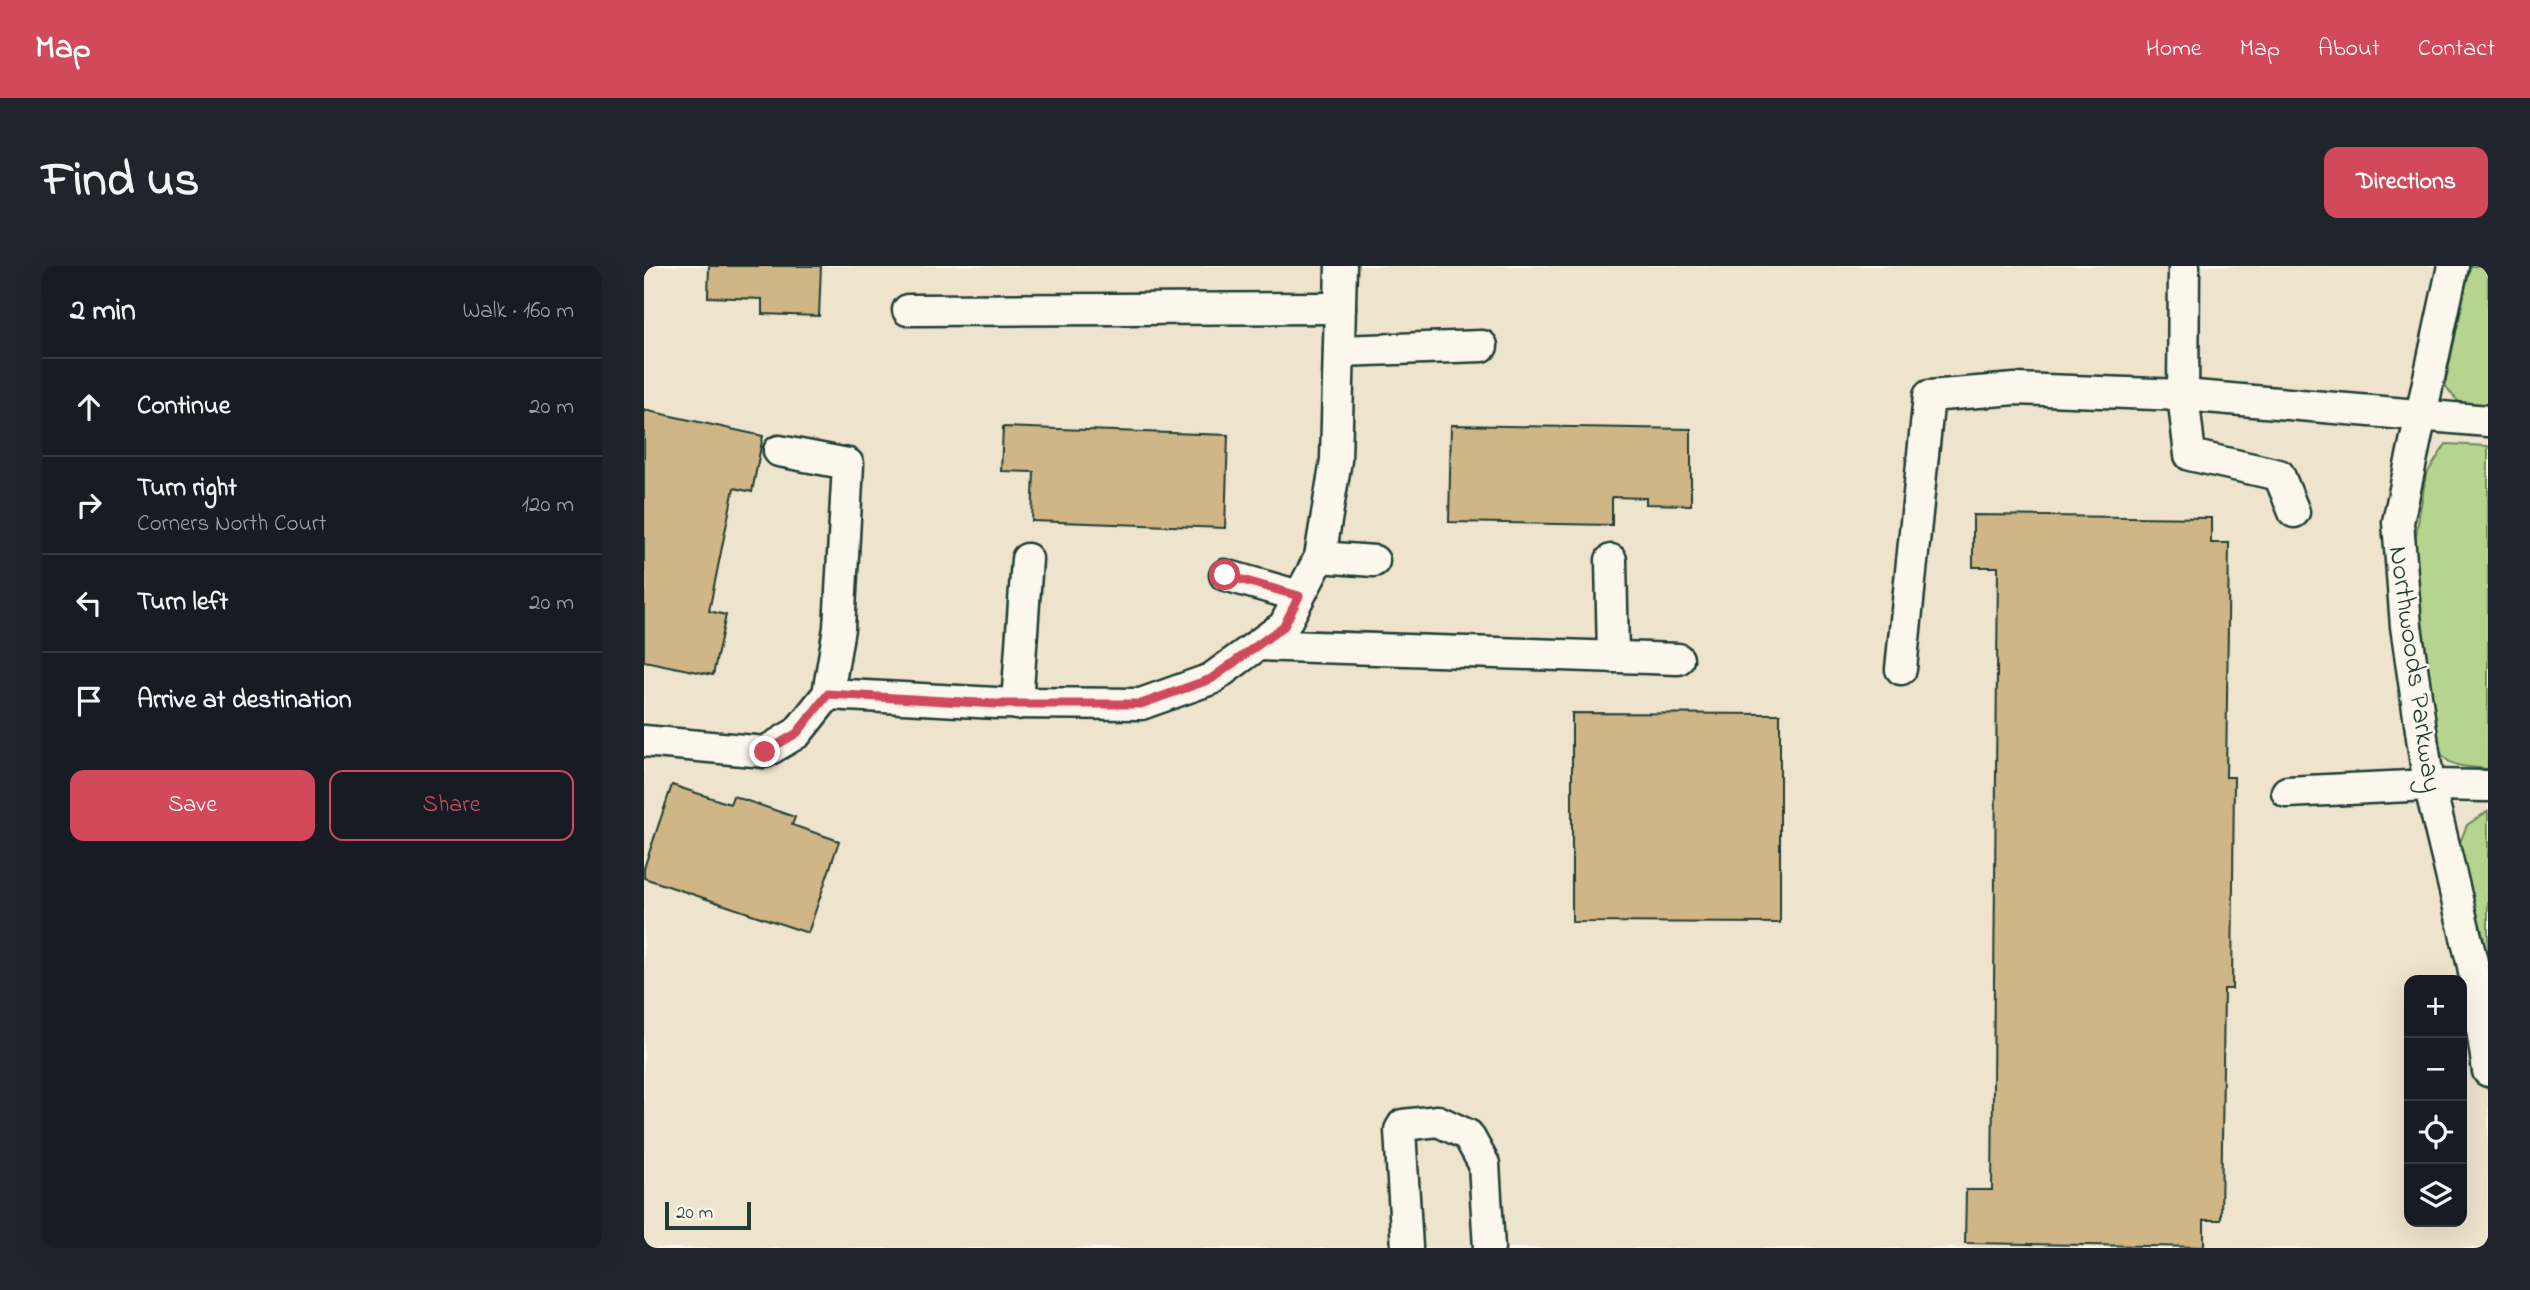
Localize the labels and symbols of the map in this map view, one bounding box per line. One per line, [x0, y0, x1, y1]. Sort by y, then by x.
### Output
street label: Northwoods Parkway [2376, 543, 2451, 795]
route start [1209, 559, 1240, 590]
route end [749, 736, 780, 767]
scale bar [665, 1199, 751, 1231]

